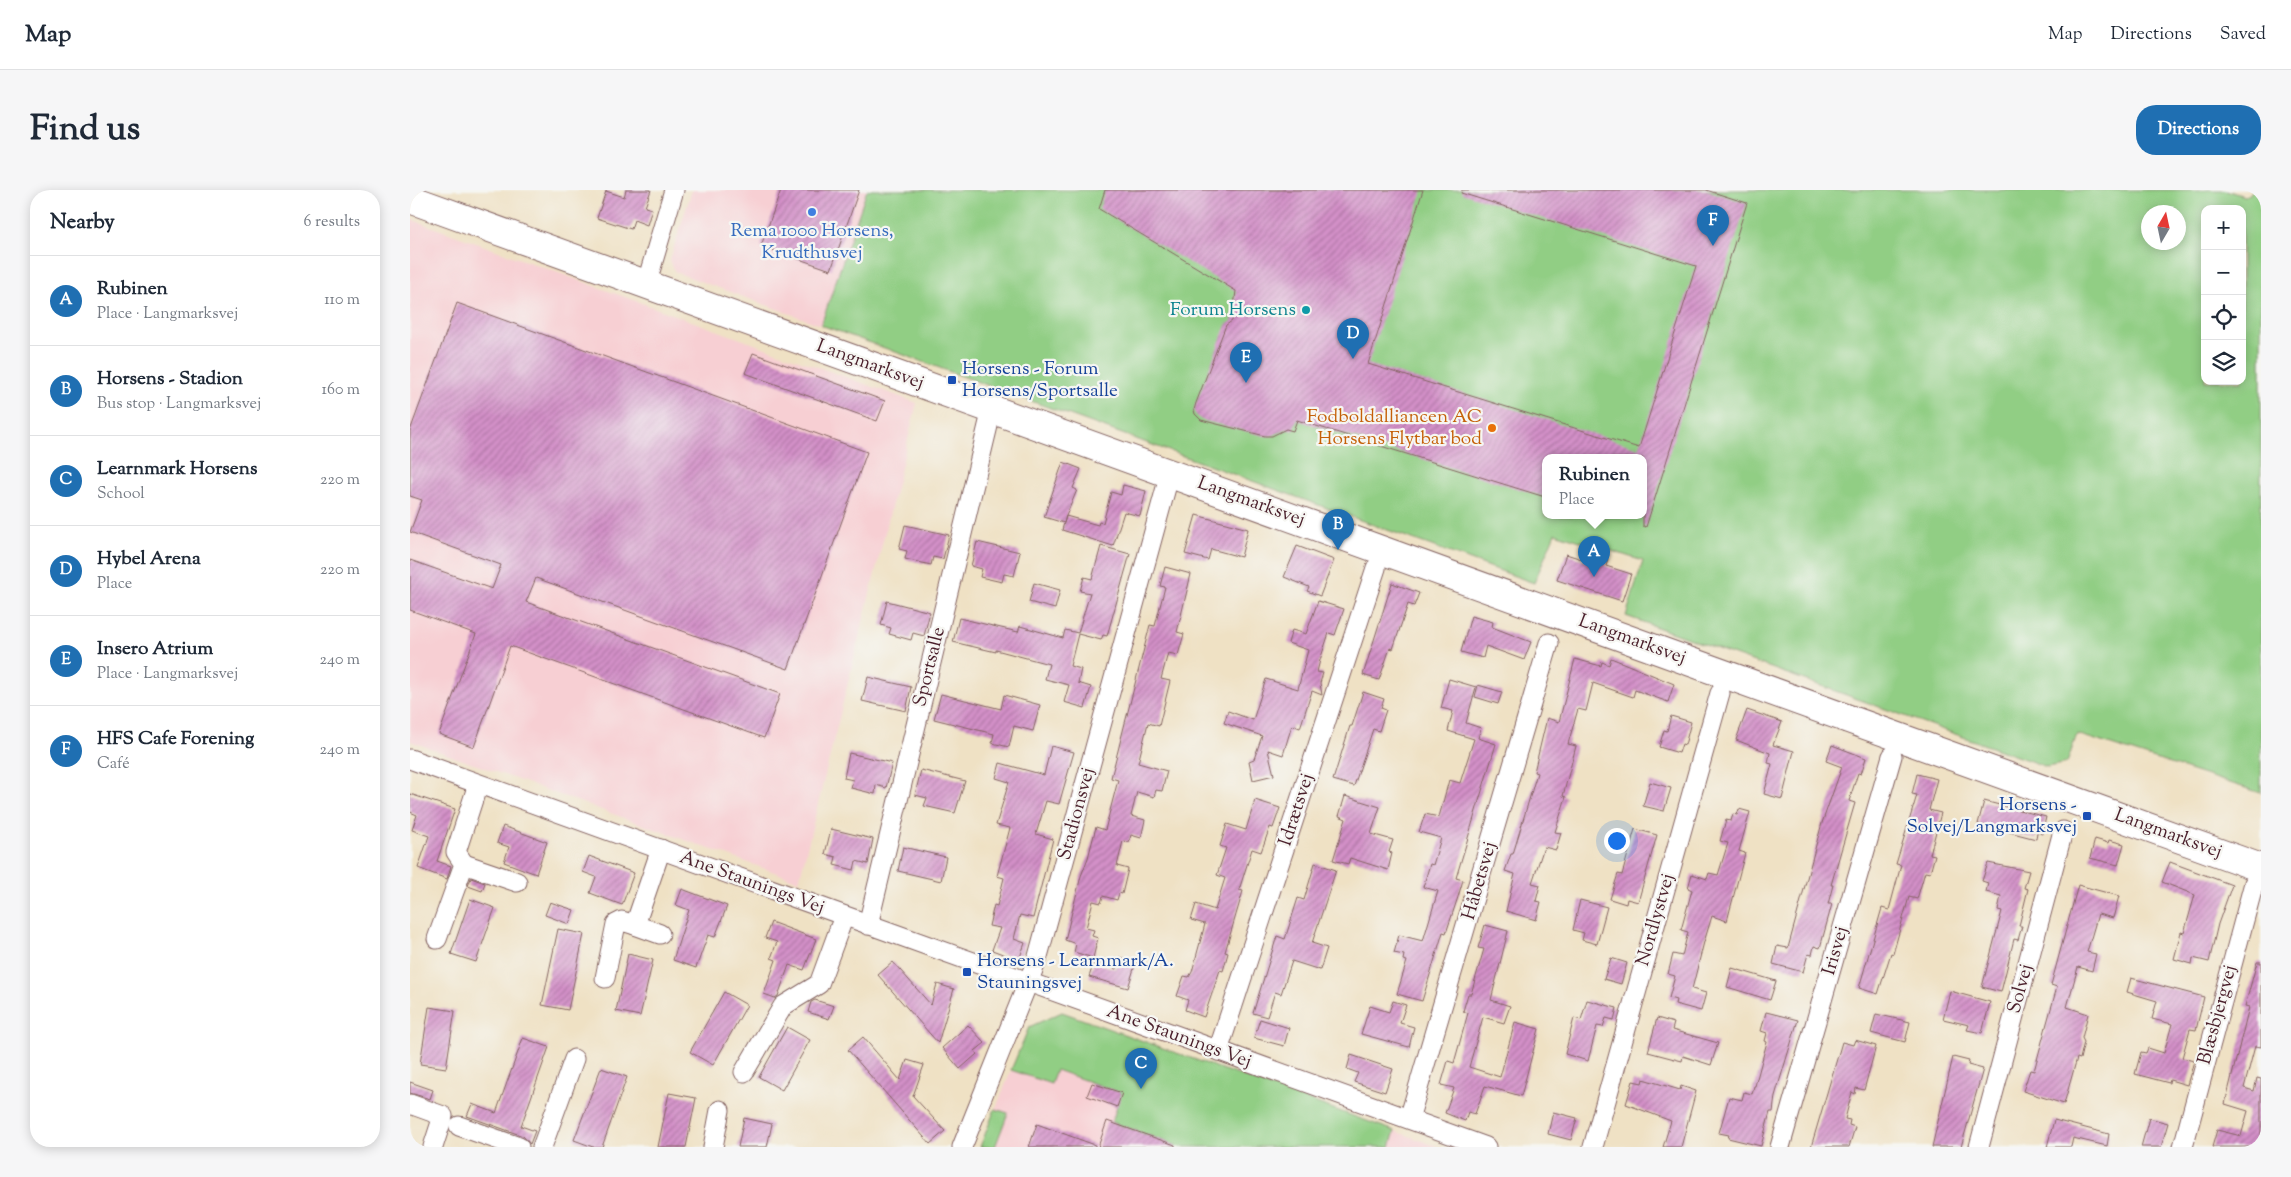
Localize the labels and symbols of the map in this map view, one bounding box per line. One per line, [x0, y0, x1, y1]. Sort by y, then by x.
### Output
pin: F [1697, 205, 1729, 246]
north arrow [2141, 205, 2186, 250]
marker: Rema 1000 Horsens, Krudthusvej [806, 206, 818, 218]
place label: Rema 1000 Horsens, Krudthusvej [730, 218, 894, 267]
place label: Forum Horsens [1170, 297, 1296, 324]
marker: Forum Horsens [1300, 304, 1312, 316]
pin: D [1337, 318, 1369, 359]
street label: Langmarksvej [812, 333, 928, 397]
pin: E [1230, 342, 1262, 383]
place label: Horsens - Forum Horsens/Sportsalle [962, 356, 1118, 405]
marker: Horsens - Forum Horsens/Sportsalle [946, 374, 958, 386]
place label: Fodboldalliancen AC Horsens Flytbar bod [1307, 404, 1482, 453]
marker: Fodboldalliancen AC Horsens Flytbar bod [1486, 422, 1498, 434]
street label: Langmarksvej [1193, 470, 1309, 534]
pin: B [1322, 509, 1354, 550]
pin: A [1578, 536, 1610, 577]
street label: Langmarksvej [1574, 608, 1690, 672]
street label: Sportsalle [907, 624, 953, 710]
street label: Stadionsvej [1052, 765, 1102, 863]
street label: Idrætsvej [1273, 770, 1321, 850]
place label: Horsens - Solvej/Langmarksvej [1907, 792, 2077, 841]
street label: Langmarksvej [2110, 802, 2226, 866]
marker: Horsens - Solvej/Langmarksvej [2081, 810, 2093, 822]
your location [1604, 828, 1630, 854]
street label: Håbetsvej [1456, 839, 1504, 923]
street label: Ane Staunings Vej [676, 844, 828, 922]
street label: Nordlystvej [1630, 871, 1682, 969]
street label: Irisvej [1816, 923, 1856, 979]
place label: Horsens - Learnmark/A. Stauningsvej [977, 948, 1174, 997]
street label: Solvej [2001, 961, 2041, 1017]
street label: Blæsbjergvej [2192, 962, 2244, 1068]
marker: Horsens - Learnmark/A. Stauningsvej [961, 966, 973, 978]
street label: Ane Staunings Vej [1103, 998, 1255, 1076]
pin: C [1125, 1048, 1157, 1089]

